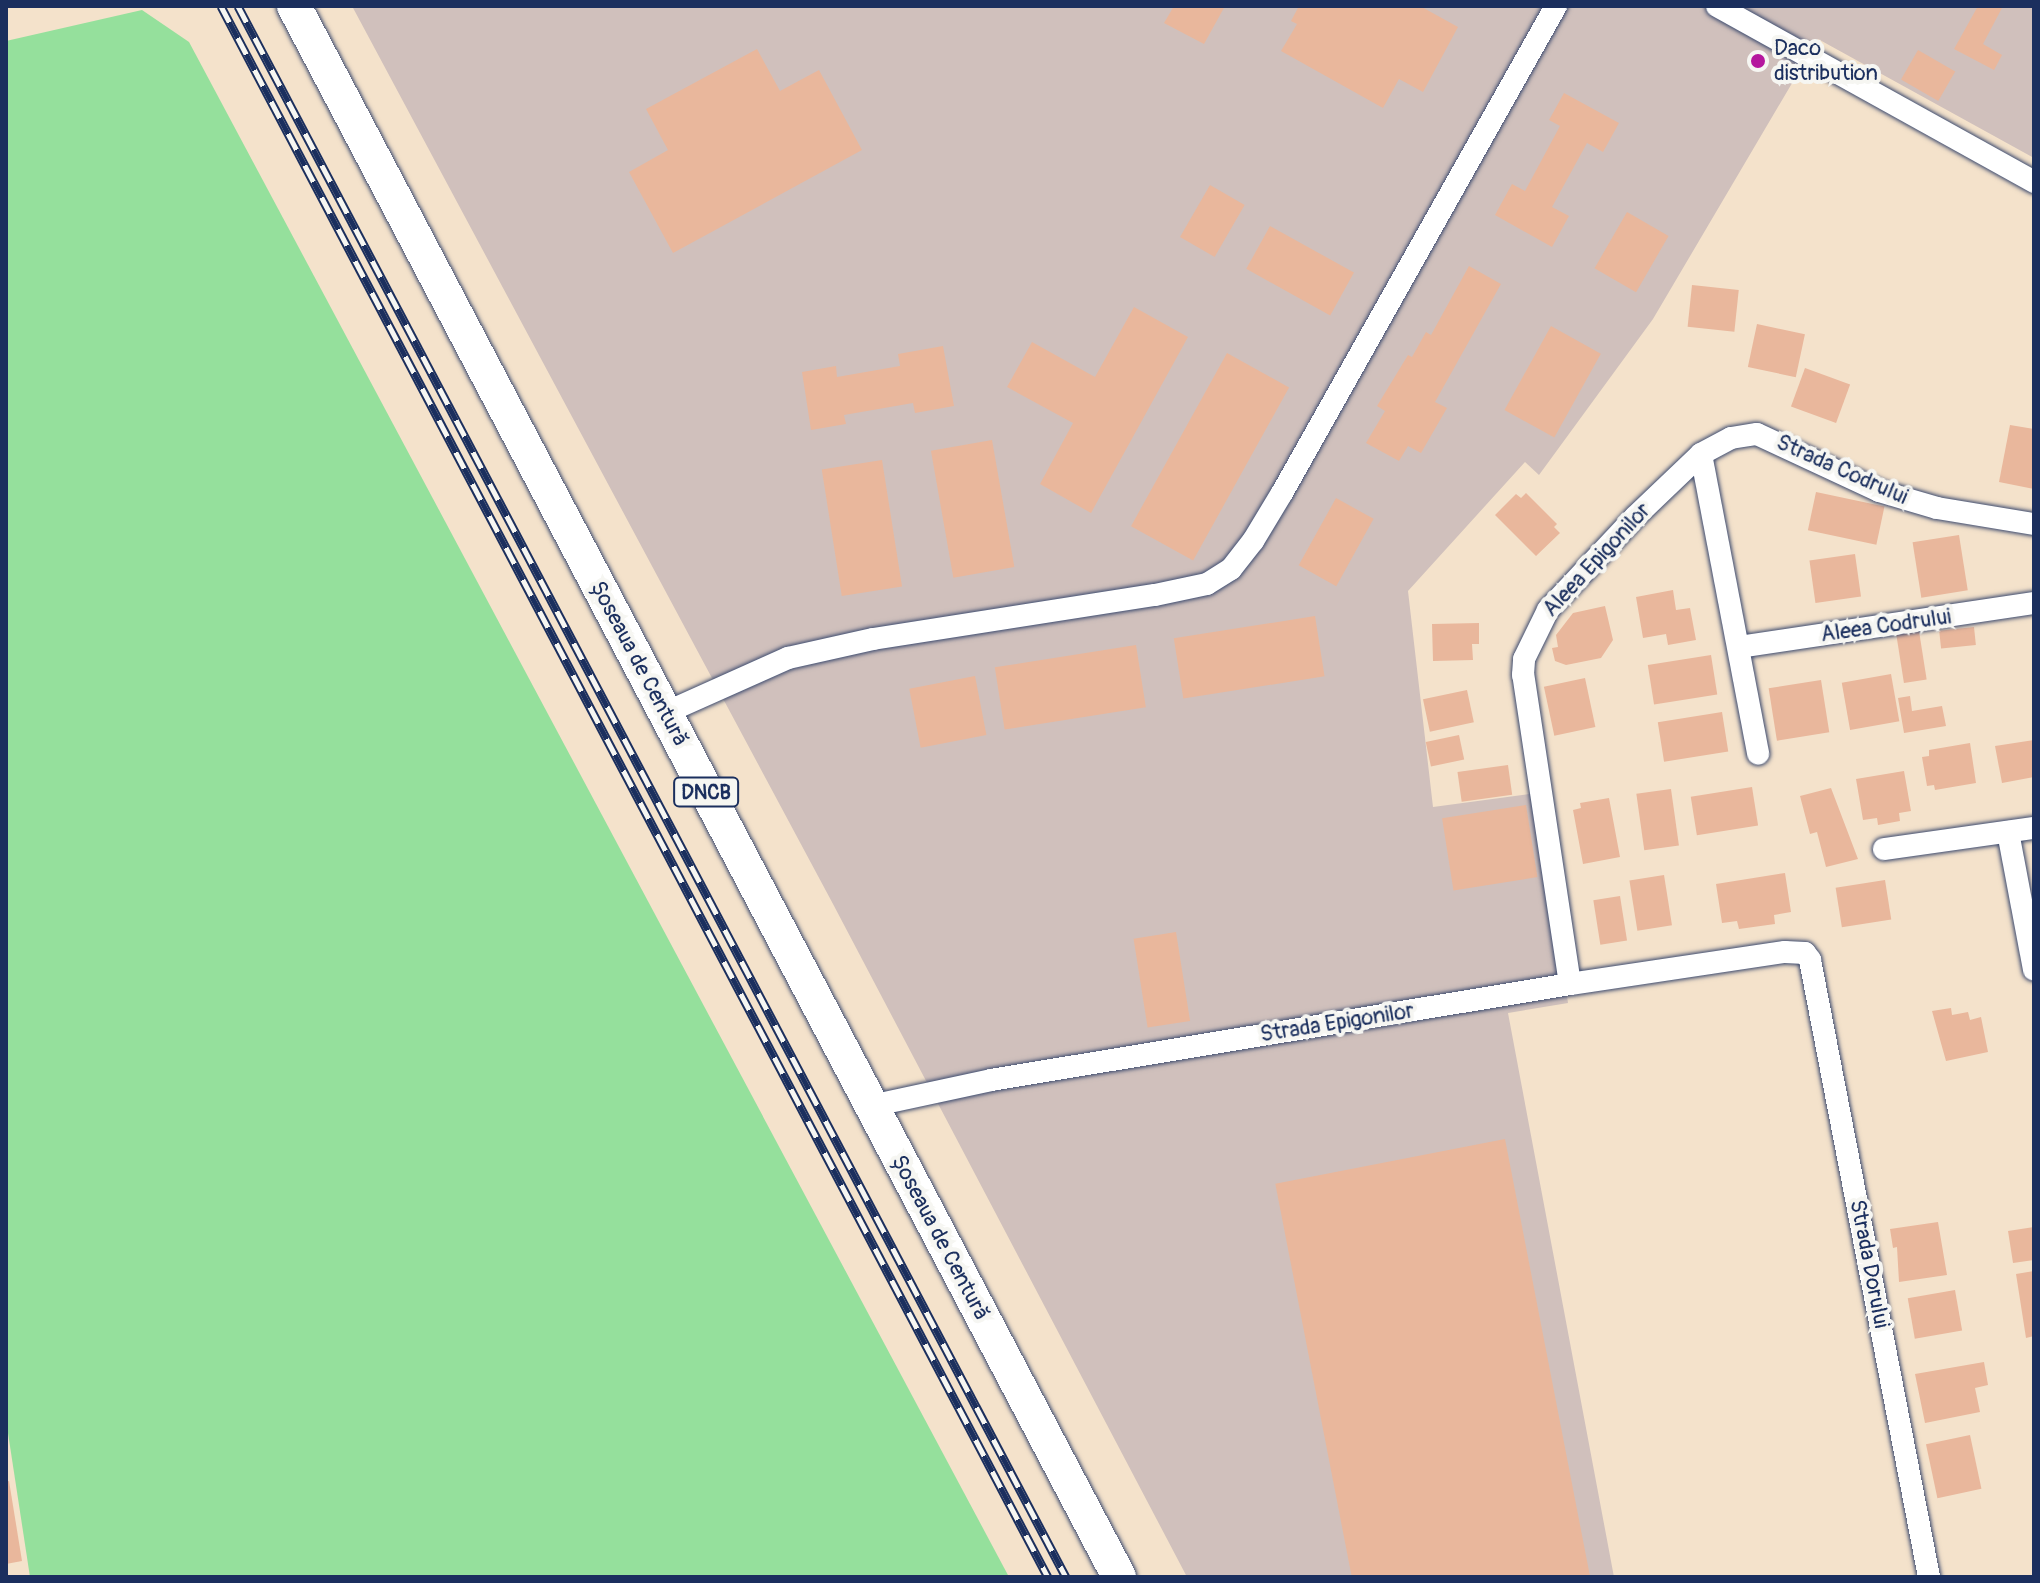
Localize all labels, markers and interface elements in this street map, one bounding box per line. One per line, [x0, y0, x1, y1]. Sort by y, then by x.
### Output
place label: Daco distribution [1774, 35, 1878, 86]
marker: Daco distribution [1749, 52, 1767, 70]
street label: Strada Codrului [1772, 429, 1912, 511]
street label: Aleea Epigonilor [1538, 498, 1656, 622]
street label: Șoseaua de Centură [584, 577, 694, 751]
street label: Aleea Codrului [1819, 604, 1953, 648]
road number: DNCB [672, 776, 740, 808]
street label: Strada Epigonilor [1258, 998, 1416, 1048]
street label: Șoseaua de Centură [885, 1151, 995, 1325]
street label: Strada Dorului [1844, 1198, 1894, 1330]

